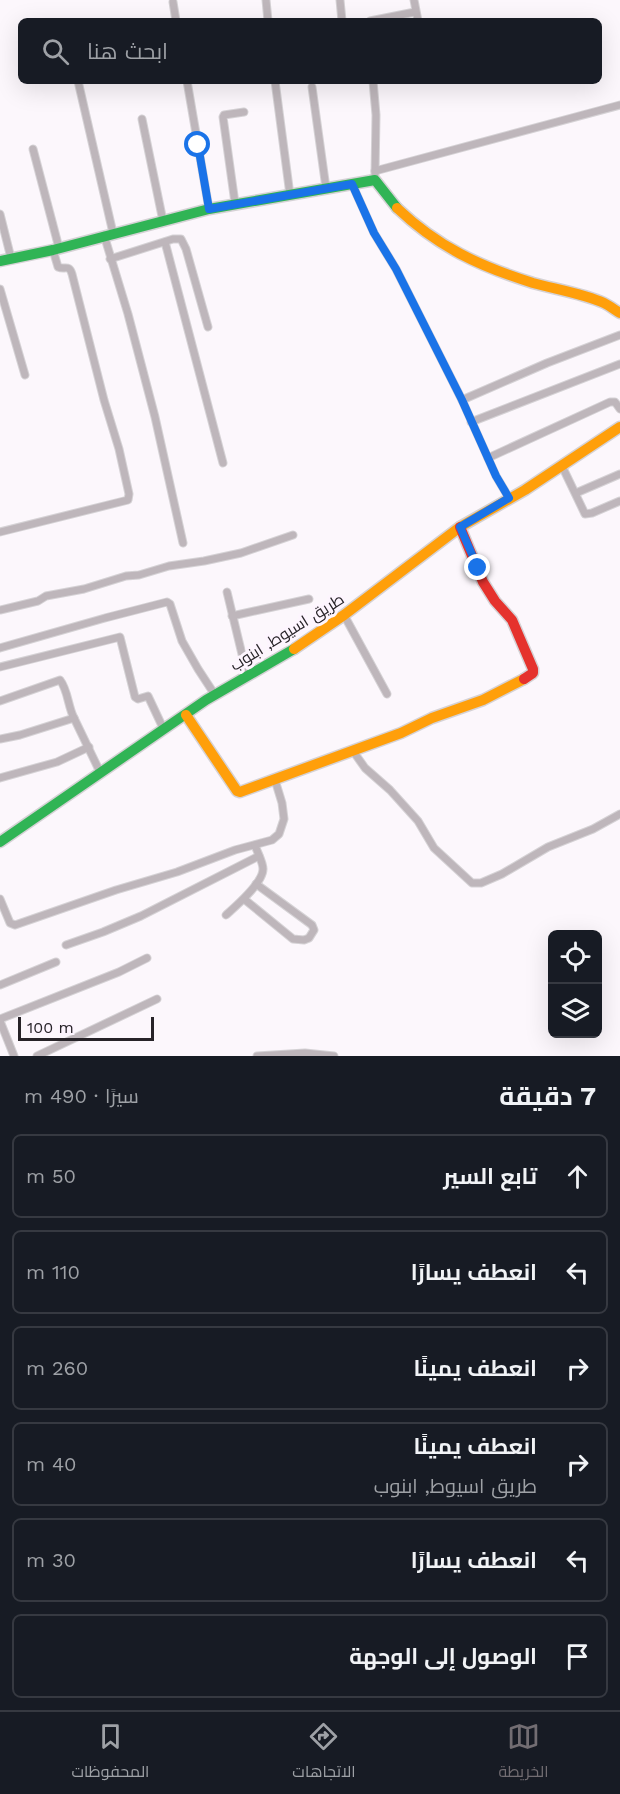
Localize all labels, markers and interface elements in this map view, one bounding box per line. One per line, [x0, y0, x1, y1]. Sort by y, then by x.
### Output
search box [18, 18, 602, 84]
icon: search [39, 35, 72, 68]
text: ابحث هنا [87, 39, 168, 64]
route start [184, 131, 210, 157]
route end [464, 554, 490, 580]
street label: طريق اسيوط, ابنوب [227, 589, 348, 676]
map controls [548, 930, 602, 1038]
button: locate [548, 930, 602, 984]
button: layers [548, 984, 602, 1038]
scale bar [18, 1014, 154, 1042]
text: 100 m [27, 1018, 74, 1037]
text: 7 دقيقة [499, 1081, 596, 1111]
text: سيرًا · 490 m [24, 1084, 139, 1108]
icon: ahead [561, 1160, 594, 1193]
text: 50 m [26, 1164, 76, 1188]
text: تابع السير [443, 1164, 537, 1189]
icon: left [561, 1256, 594, 1289]
text: 110 m [26, 1260, 80, 1284]
text: انعطف يسارًا [411, 1260, 537, 1285]
icon: right [561, 1352, 594, 1385]
text: 260 m [26, 1356, 88, 1380]
text: انعطف يمينًا [413, 1356, 537, 1381]
text: انعطف يمينًا [413, 1434, 537, 1459]
icon: right [561, 1448, 594, 1481]
text: 40 m [26, 1452, 77, 1476]
text: طريق اسيوط, ابنوب [374, 1474, 537, 1498]
icon: left [561, 1544, 594, 1577]
text: 30 m [26, 1548, 76, 1572]
text: انعطف يسارًا [411, 1548, 537, 1573]
icon: arrive [561, 1640, 594, 1673]
text: الوصول إلى الوجهة [349, 1644, 537, 1669]
tab: المحفوظات [71, 1720, 149, 1786]
tab: الاتجاهات [292, 1720, 356, 1786]
tab: الخريطة [499, 1720, 549, 1786]

